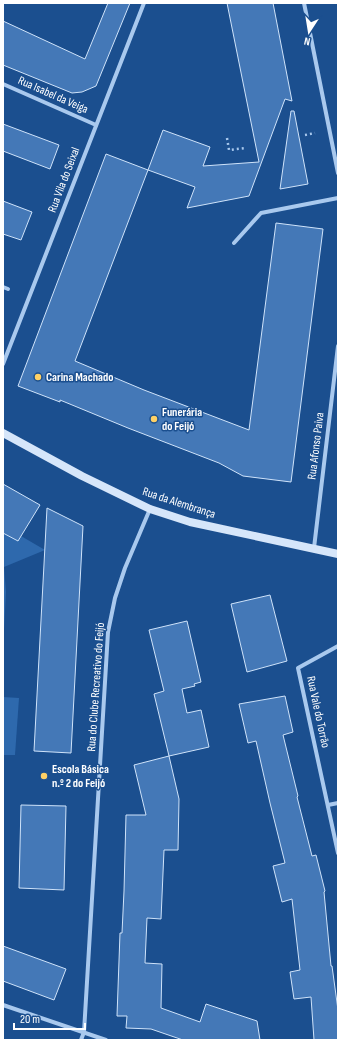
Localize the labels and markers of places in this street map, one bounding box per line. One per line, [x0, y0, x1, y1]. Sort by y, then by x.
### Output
place label: Carina Machado [46, 370, 113, 385]
marker: Carina Machado [33, 372, 43, 382]
place label: Funerária do Feijó [162, 405, 202, 434]
marker: Funerária do Feijó [149, 414, 159, 424]
place label: Escola Básica n.º 2 do Feijó [52, 762, 109, 791]
marker: Escola Básica n.º 2 do Feijó [39, 771, 49, 781]

